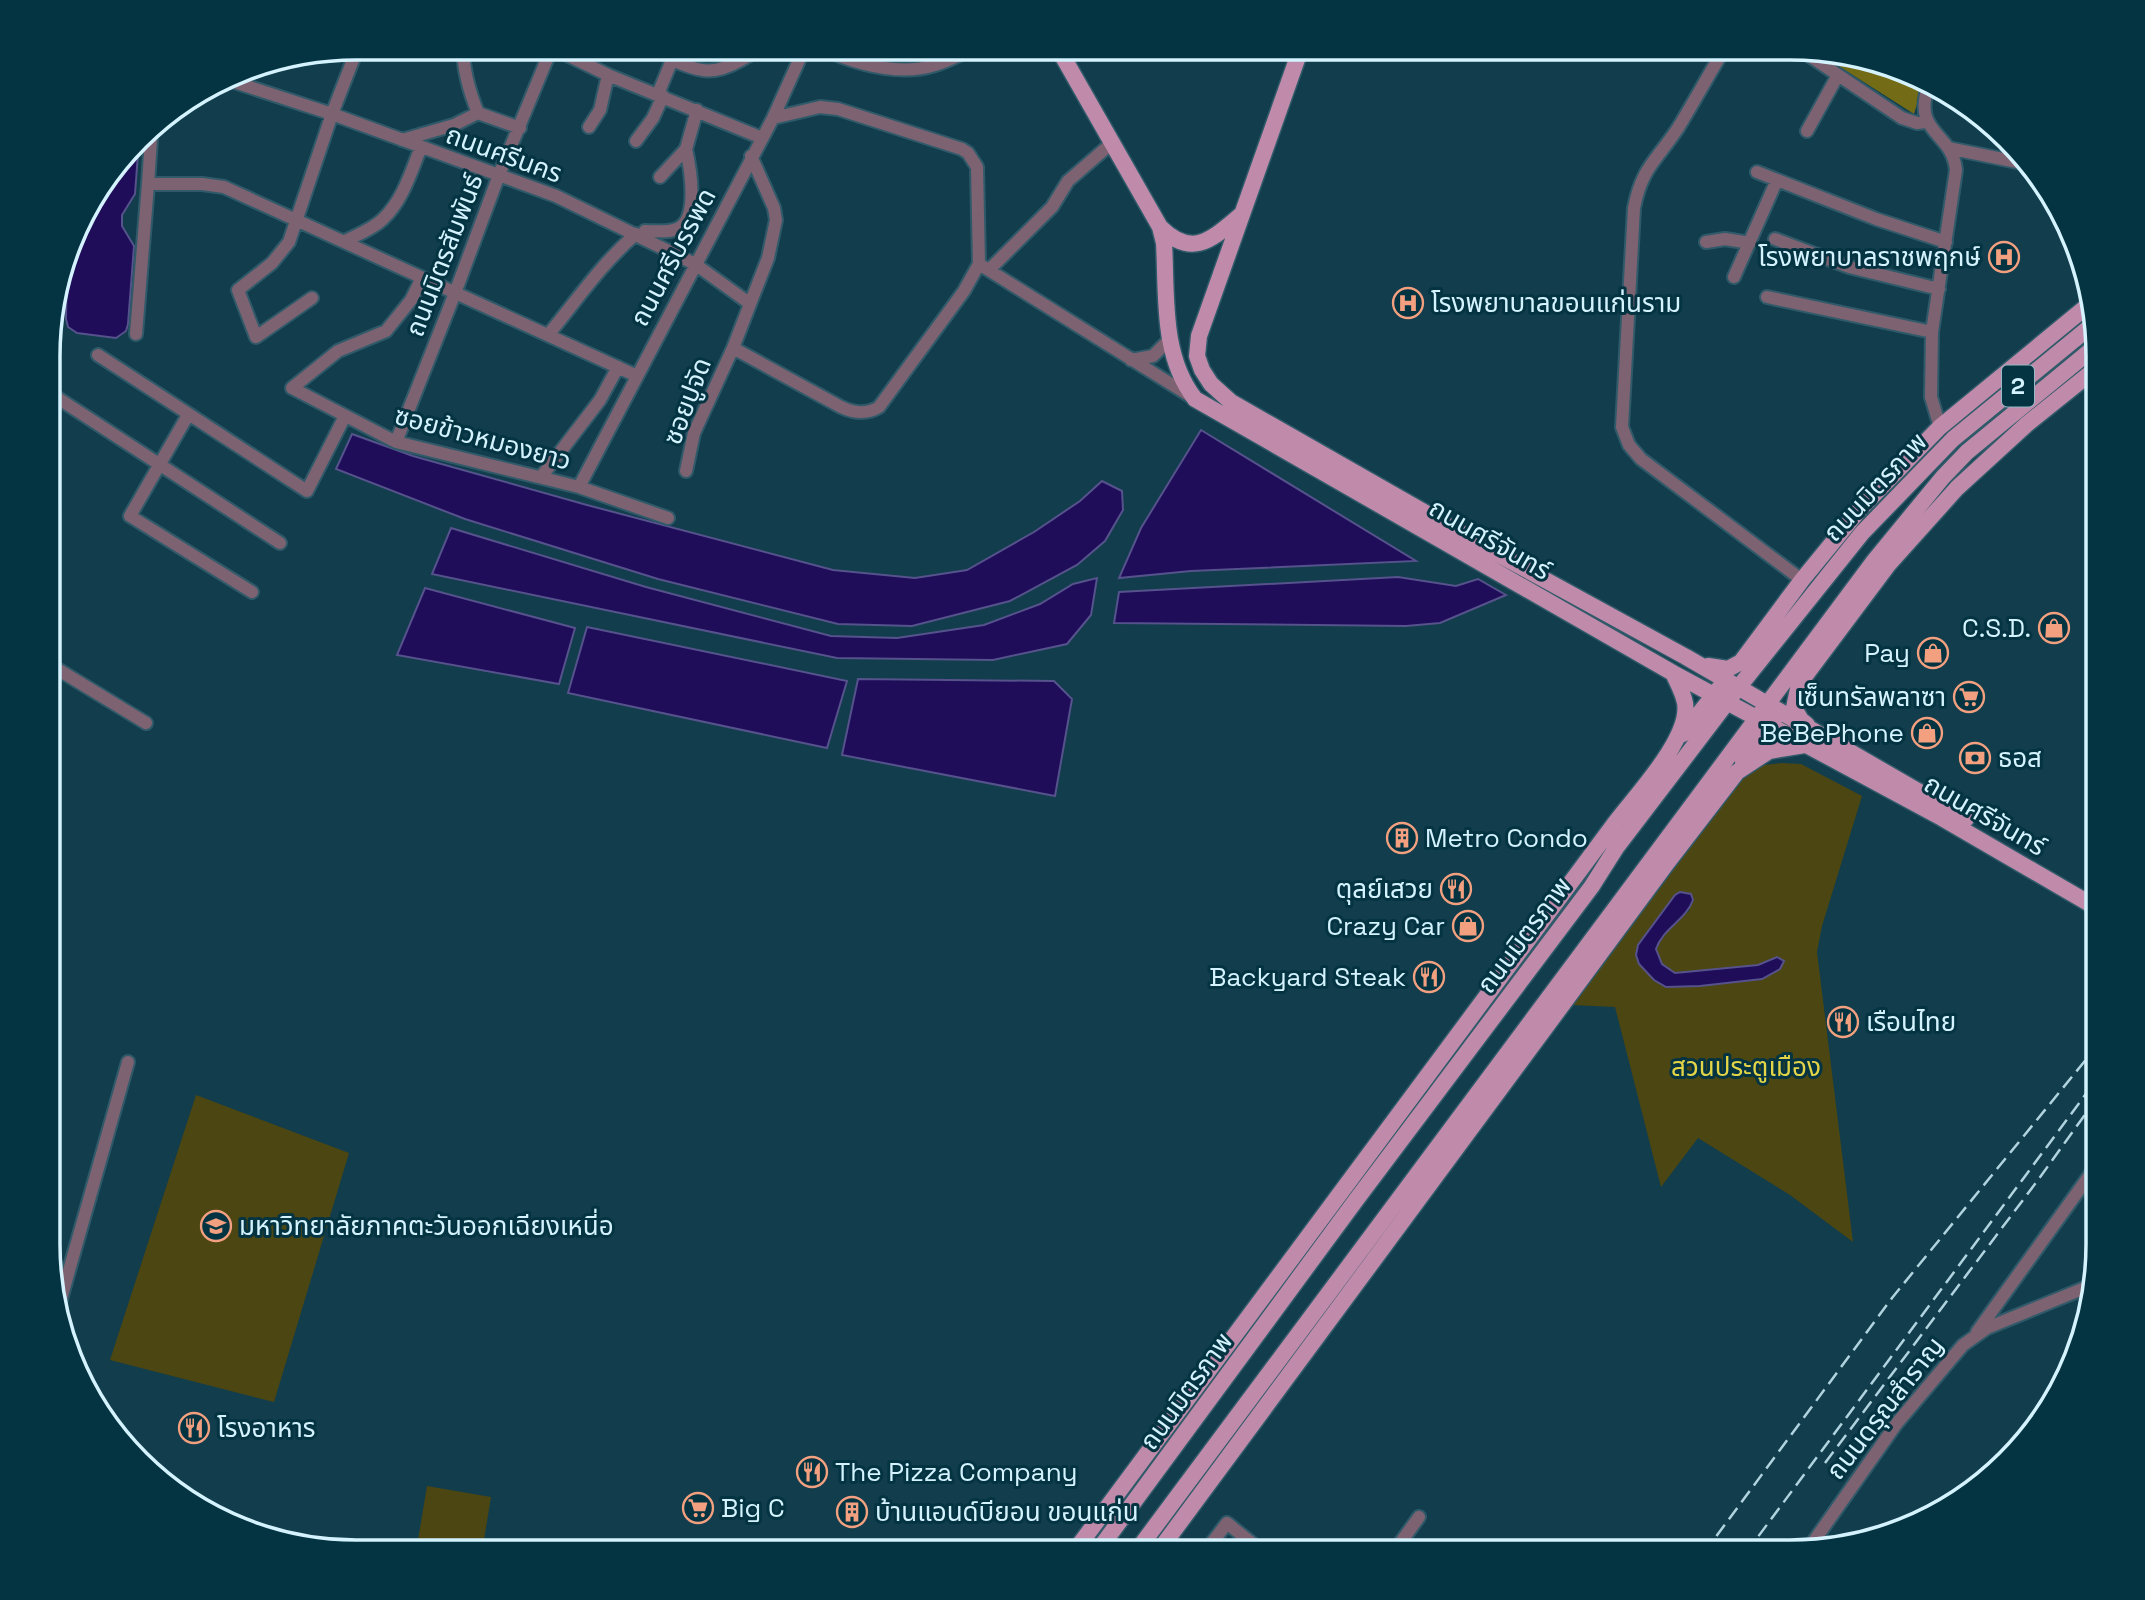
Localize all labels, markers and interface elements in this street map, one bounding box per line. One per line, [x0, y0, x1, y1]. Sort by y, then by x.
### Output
street label: ถนนศรีนคร [441, 117, 567, 191]
street label: ถนนมิตรสัมพันธ์ [397, 168, 491, 341]
street label: ถนนศรีบรรพด [622, 182, 724, 332]
place label: โรงพยาบาลราชพฤกษ์ [1758, 240, 1981, 274]
hospital icon: โรงพยาบาลราชพฤกษ์ [1987, 240, 2021, 274]
hospital icon: โรงพยาบาลขอนแก่นราม [1391, 286, 1425, 320]
place label: โรงพยาบาลขอนแก่นราม [1431, 286, 1681, 320]
street label: ซอยปูจัด [655, 353, 719, 449]
road number: 2 [2002, 366, 2034, 407]
street label: ซอยข้าวหมองยาว [391, 398, 575, 478]
street label: ถนนมิตรภาพ [1816, 425, 1934, 549]
street label: ถนนศรีจันทร์ [1423, 491, 1558, 588]
place label: C.S.D. [1962, 611, 2031, 645]
shop icon: C.S.D. [2037, 611, 2071, 645]
place label: Pay [1864, 636, 1910, 670]
shop icon: Pay [1916, 636, 1950, 670]
place label: เซ็นทรัลพลาซา [1796, 680, 1946, 714]
supermarket icon: เซ็นทรัลพลาซา [1952, 680, 1986, 714]
place label: BeBePhone [1760, 716, 1904, 750]
shop icon: BeBePhone [1910, 716, 1944, 750]
bank icon: ธอส [1958, 741, 1992, 775]
place label: ธอส [1998, 741, 2042, 775]
street label: ถนนศรีจันทร์ [1918, 767, 2053, 864]
building icon: Metro Condo [1385, 821, 1419, 855]
place label: Metro Condo [1425, 821, 1588, 855]
street label: ถนนมิตรภาพ [1469, 870, 1579, 1000]
place label: ตุลย์เสวย [1336, 872, 1433, 906]
restaurant icon: ตุลย์เสวย [1439, 872, 1473, 906]
place label: Crazy Car [1326, 909, 1445, 943]
shop icon: Crazy Car [1451, 909, 1485, 943]
place label: Backyard Steak [1209, 960, 1406, 994]
restaurant icon: Backyard Steak [1412, 960, 1446, 994]
restaurant icon: เรือนไทย [1826, 1005, 1860, 1039]
place label: เรือนไทย [1866, 1005, 1956, 1039]
park label: สวนประตูเมือง [1671, 1050, 1821, 1084]
place label: มหาวิทยาลัยภาคตะวันออกเฉียงเหนี่อ [239, 1208, 614, 1243]
school or university icon: มหาวิทยาลัยภาคตะวันออกเฉียงเหนี่อ [199, 1209, 233, 1243]
street label: ถนนมิตรภาพ [1132, 1326, 1240, 1456]
street label: ถนนดรุณสำราญ [1819, 1330, 1951, 1486]
restaurant icon: โรงอาหาร [177, 1411, 211, 1445]
place label: โรงอาหาร [217, 1411, 315, 1445]
restaurant icon: The Pizza Company [795, 1455, 829, 1489]
place label: The Pizza Company [835, 1455, 1077, 1489]
supermarket icon: Big C [681, 1491, 715, 1525]
place label: Big C [721, 1491, 785, 1525]
building icon: บ้านแอนด์บียอน ขอนแก่น [835, 1495, 869, 1529]
place label: บ้านแอนด์บียอน ขอนแก่น [875, 1495, 1139, 1529]

